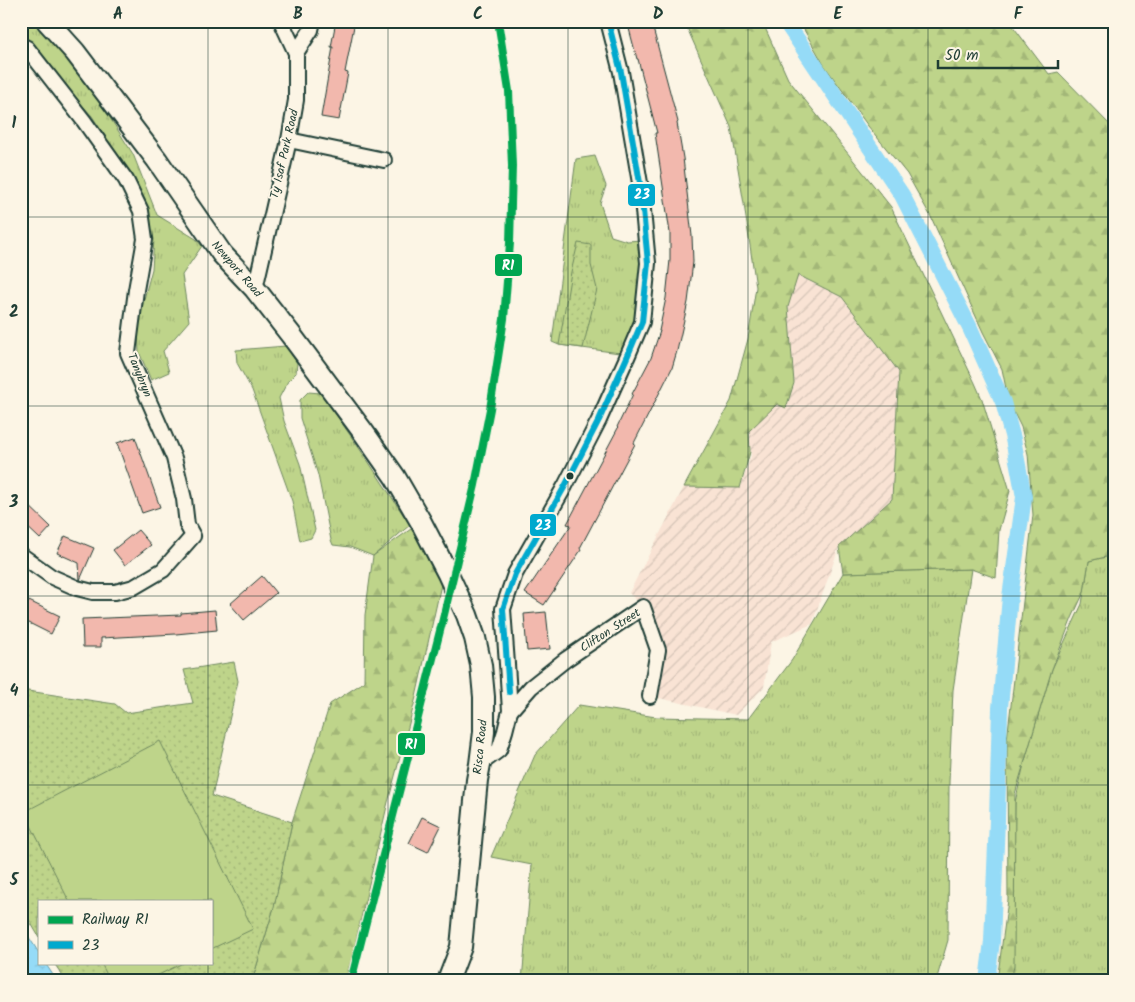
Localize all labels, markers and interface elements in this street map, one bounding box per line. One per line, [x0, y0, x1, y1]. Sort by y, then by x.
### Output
text: A [113, 2, 123, 27]
text: B [293, 2, 303, 27]
text: C [473, 2, 483, 27]
text: D [653, 2, 664, 27]
text: E [834, 2, 844, 27]
text: F [1014, 2, 1024, 27]
scale bar [938, 38, 1058, 70]
text: 50 m [945, 44, 979, 68]
street label: Ty Isaf Park Road [265, 107, 304, 201]
text: 1 [12, 111, 17, 136]
line badge: 23 [627, 183, 656, 207]
text: 23 [634, 184, 650, 206]
street label: Newport Road [206, 237, 268, 303]
line badge: R1 [494, 253, 523, 277]
text: R1 [502, 255, 515, 277]
text: 2 [9, 300, 19, 325]
street label: Tanybryn [122, 350, 157, 400]
unlabelled marker [565, 471, 575, 481]
text: 3 [9, 490, 19, 515]
line badge: 23 [529, 513, 557, 537]
text: 23 [535, 515, 551, 537]
street label: Clifton Street [576, 603, 645, 657]
text: 4 [10, 679, 19, 704]
street label: Risca Road [468, 718, 493, 775]
line badge: R1 [397, 732, 426, 756]
text: R1 [405, 734, 418, 756]
text: 5 [9, 868, 20, 893]
legend [38, 900, 212, 964]
text: Railway R1 [82, 908, 149, 932]
text: 23 [82, 934, 100, 958]

